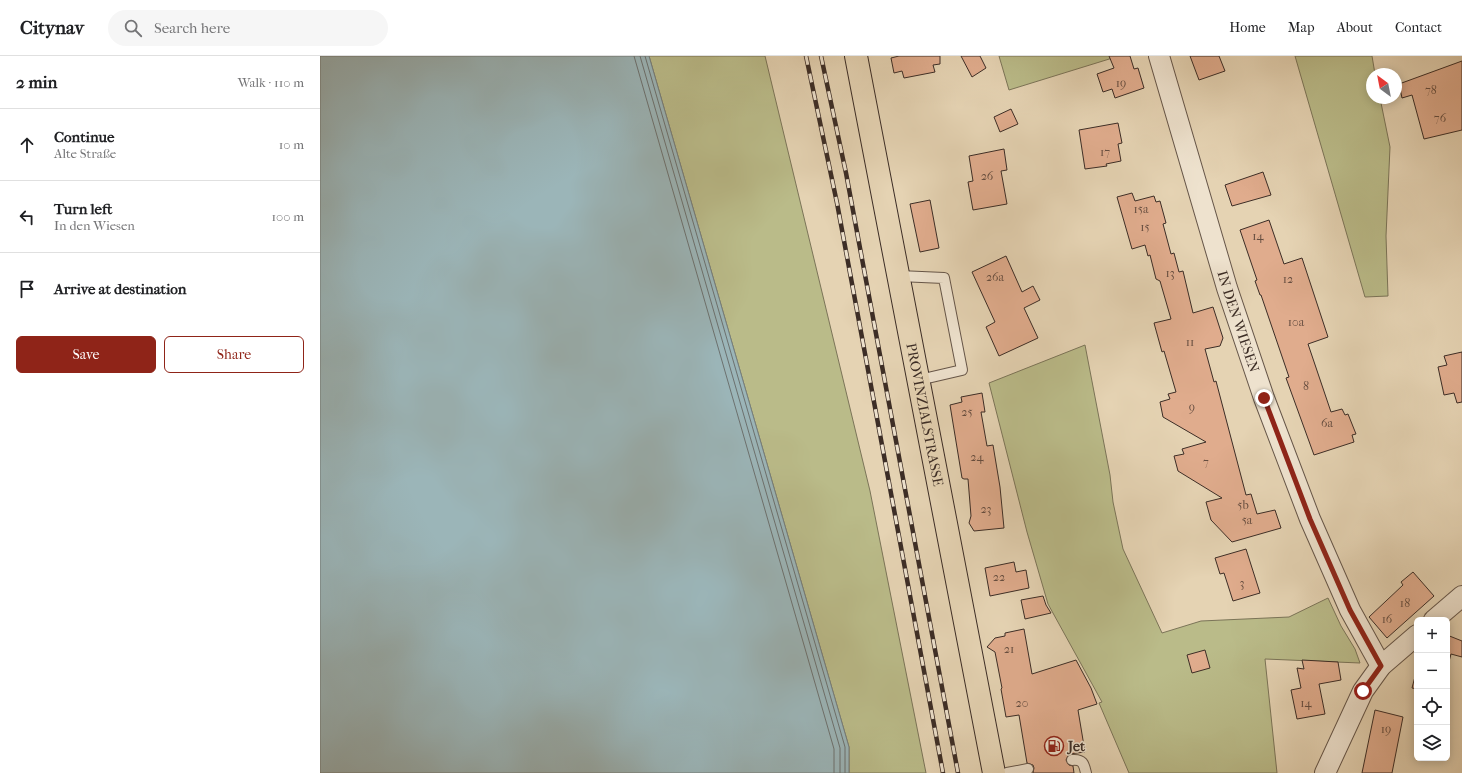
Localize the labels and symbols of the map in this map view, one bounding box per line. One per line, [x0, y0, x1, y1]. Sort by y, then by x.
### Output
north arrow [1366, 68, 1402, 104]
house number: 19 [1116, 76, 1126, 90]
house number: 78 [1425, 83, 1437, 97]
house number: 76 [1434, 111, 1447, 125]
house number: 17 [1100, 145, 1110, 159]
house number: 26 [981, 169, 994, 183]
house number: 15a [1134, 202, 1149, 216]
house number: 15 [1140, 220, 1150, 234]
house number: 14 [1252, 229, 1265, 243]
house number: 13 [1165, 266, 1175, 280]
street label: IN DEN WIESEN [1214, 269, 1263, 375]
house number: 26a [986, 270, 1005, 284]
house number: 12 [1283, 272, 1293, 286]
house number: 10a [1288, 315, 1305, 329]
house number: 11 [1186, 335, 1194, 349]
street label: PROVINZIALSTRASSE [903, 341, 947, 488]
house number: 8 [1303, 379, 1309, 393]
route end [1255, 389, 1273, 407]
house number: 9 [1189, 400, 1195, 414]
house number: 25 [961, 405, 973, 419]
house number: 6a [1321, 416, 1333, 430]
house number: 24 [970, 450, 985, 464]
house number: 7 [1203, 455, 1209, 469]
house number: 5b [1237, 498, 1249, 512]
house number: 23 [980, 502, 992, 516]
house number: 5a [1242, 513, 1253, 527]
house number: 22 [993, 570, 1005, 584]
house number: 3 [1240, 576, 1245, 590]
house number: 18 [1400, 596, 1410, 610]
house number: 16 [1382, 612, 1393, 626]
house number: 21 [1004, 642, 1014, 656]
route start [1354, 682, 1372, 700]
house number: 20 [1016, 696, 1028, 710]
house number: 14 [1300, 696, 1313, 710]
house number: 19 [1381, 722, 1391, 736]
fuel station icon: Jet [1043, 735, 1065, 757]
place label: Jet [1066, 738, 1086, 755]

